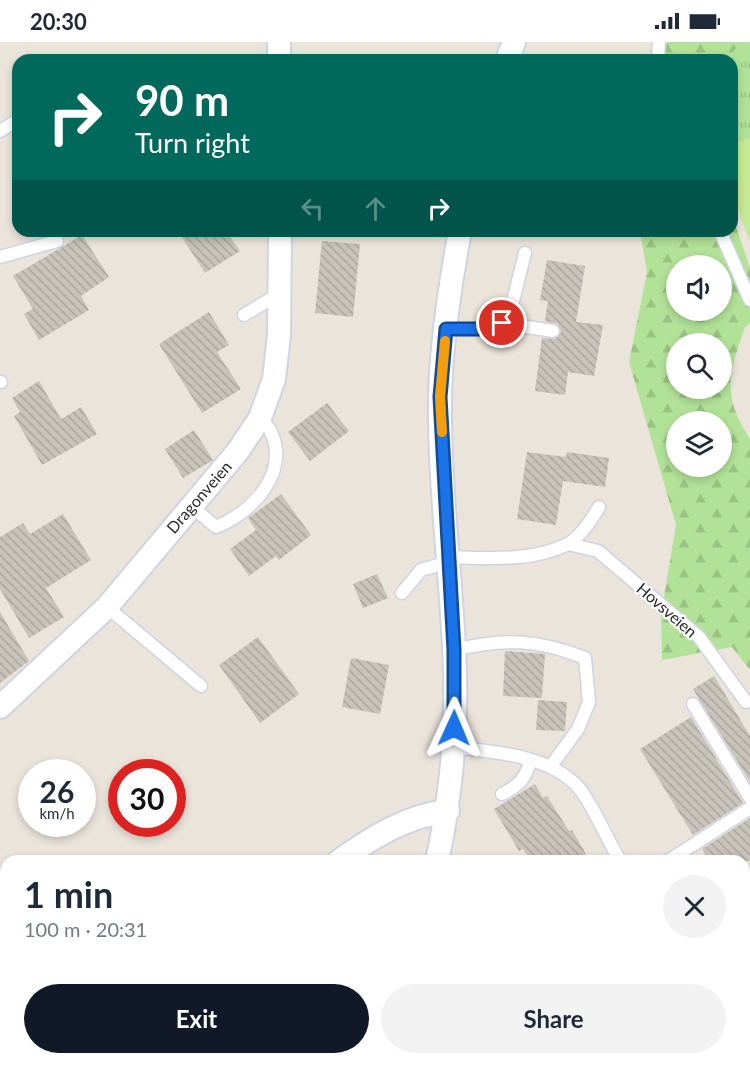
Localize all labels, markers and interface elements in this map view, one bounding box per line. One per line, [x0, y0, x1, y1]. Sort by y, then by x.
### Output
text: 20:30 [30, 8, 87, 35]
text: 90 m [135, 75, 229, 125]
icon: right [36, 78, 114, 156]
text: Turn right [135, 126, 250, 159]
icon: left [296, 192, 329, 225]
icon: ahead [359, 192, 392, 225]
icon: right [422, 192, 455, 225]
map controls [666, 255, 732, 477]
button: sound [666, 255, 732, 321]
pin [476, 297, 527, 348]
icon: arrive [485, 306, 518, 339]
button: search [666, 333, 732, 399]
button: layers [666, 411, 732, 477]
street label: Dragonveien [162, 457, 235, 537]
street label: Hovsveien [633, 578, 701, 641]
position arrow [422, 696, 486, 760]
speed limit sign: 30 [108, 759, 186, 837]
text: 26 [40, 773, 74, 809]
text: km/h [39, 804, 75, 822]
text: 1 min [24, 872, 113, 916]
button: close [663, 875, 726, 938]
text: 100 m · 20:31 [24, 917, 147, 941]
button: Exit [24, 984, 369, 1053]
button: Share [381, 984, 726, 1053]

